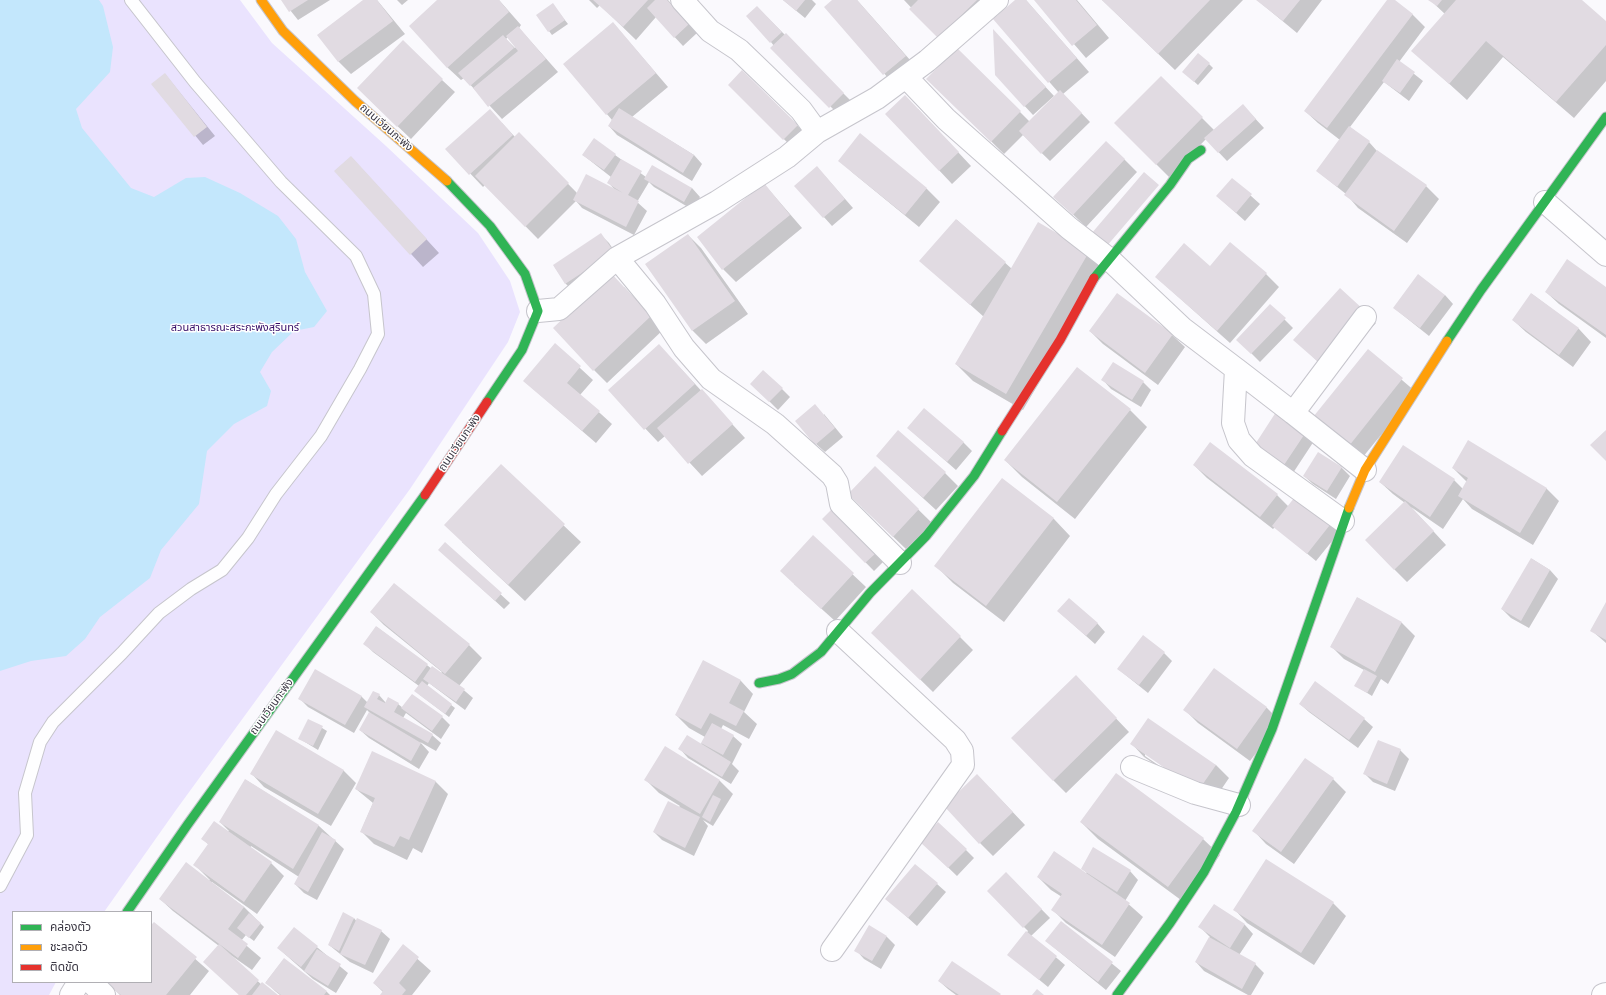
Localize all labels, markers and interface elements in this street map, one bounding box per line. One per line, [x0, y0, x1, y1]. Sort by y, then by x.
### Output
street label: ถนนเวียนกะพัง [357, 101, 415, 155]
park label: สวนสาธารณะสระกะพังสุรินทร์ [171, 321, 299, 335]
street label: ถนนเวียนกะพัง [436, 412, 484, 474]
street label: ถนนเวียนกะพัง [247, 677, 297, 737]
legend [12, 911, 152, 983]
text: คล่องตัว [50, 920, 91, 934]
text: ชะลอตัว [50, 940, 88, 954]
text: ติดขัด [50, 960, 79, 974]

